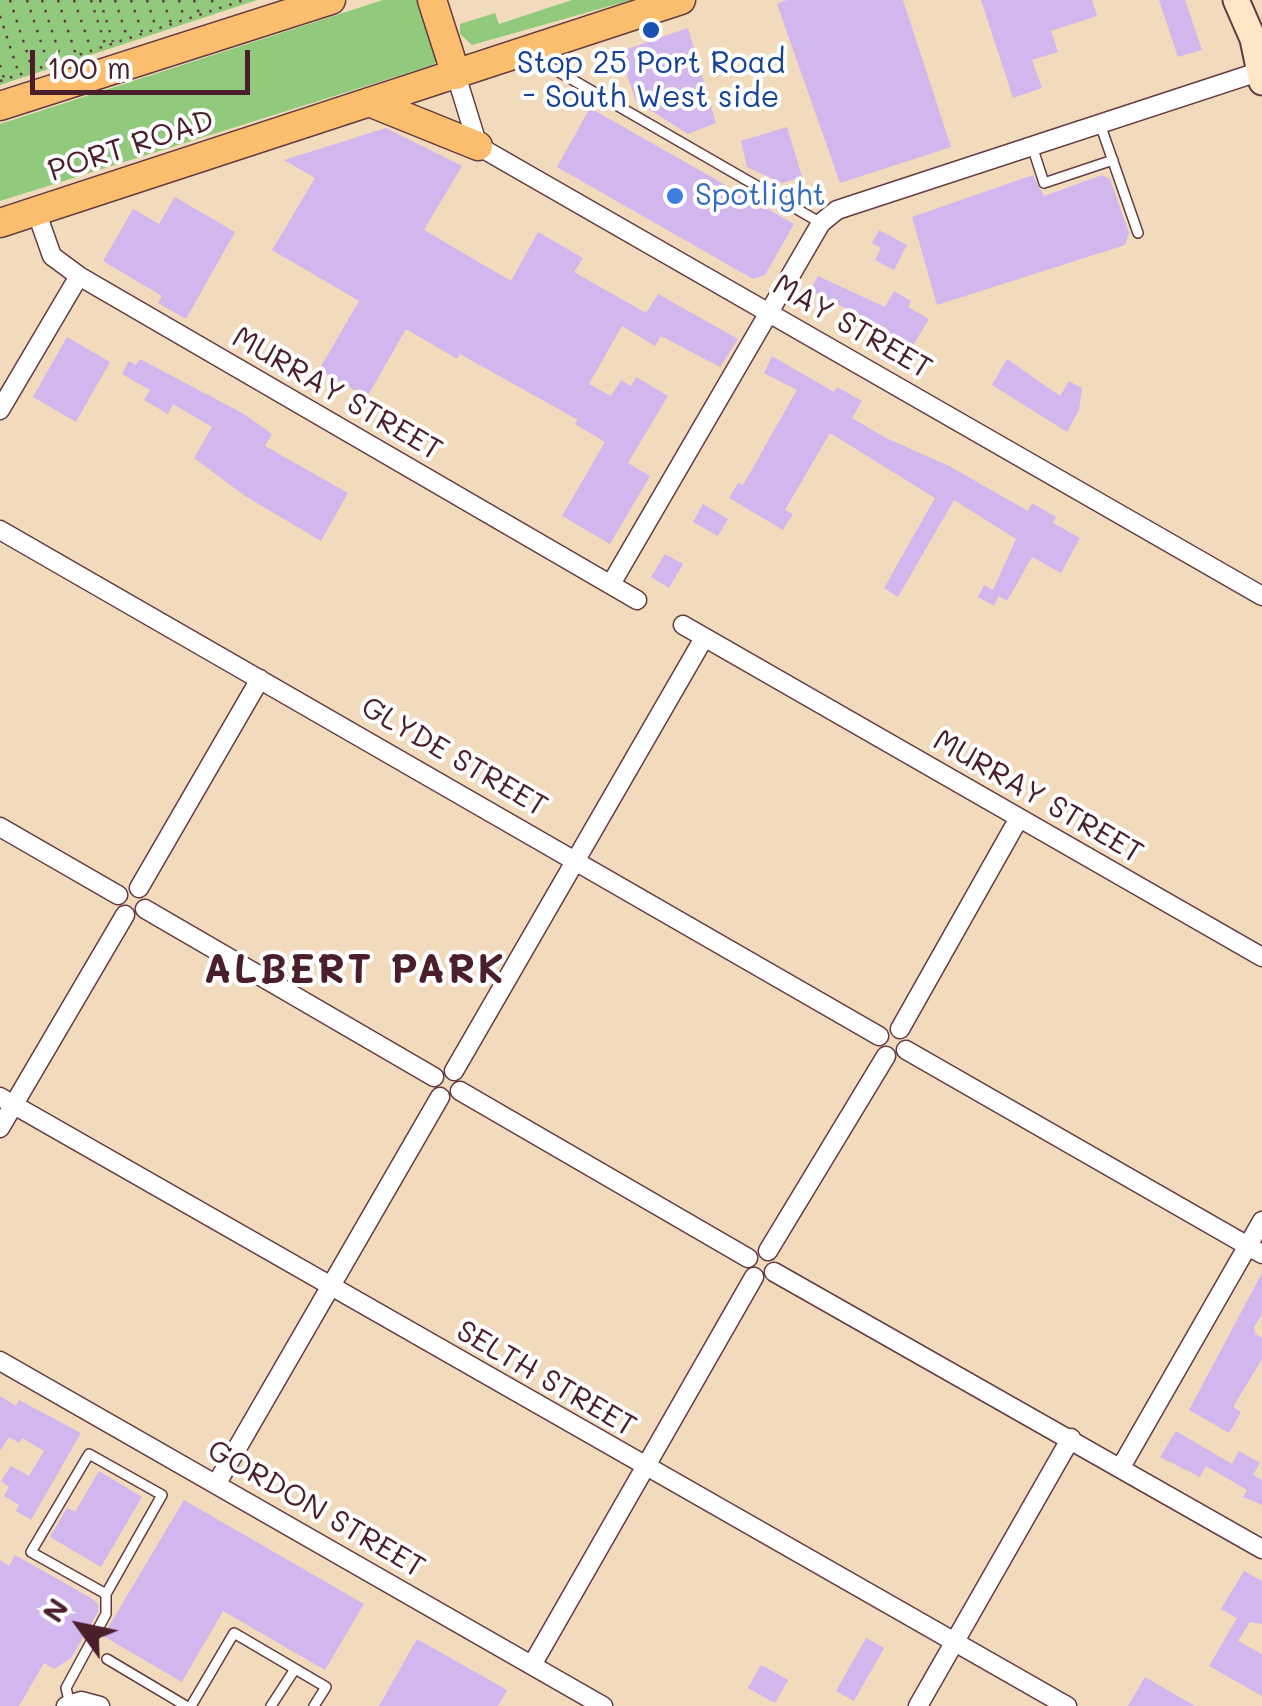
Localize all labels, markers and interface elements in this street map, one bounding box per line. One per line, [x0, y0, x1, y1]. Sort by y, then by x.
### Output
marker: Stop 25 Port Road - South West side [640, 19, 662, 41]
scale bar [35, 30, 255, 92]
place label: Stop 25 Port Road - South West side [517, 46, 785, 116]
text: 100 m [47, 47, 131, 87]
street label: PORT ROAD [44, 102, 218, 190]
place label: Spotlight [695, 178, 826, 214]
marker: Spotlight [664, 185, 686, 207]
street label: MAY STREET [766, 267, 938, 387]
street label: MURRAY STREET [226, 319, 448, 469]
street label: GLYDE STREET [355, 689, 553, 825]
street label: MURRAY STREET [927, 722, 1149, 872]
district label: ALBERT PARK [204, 947, 506, 995]
street label: SELTH STREET [450, 1313, 642, 1445]
street label: GORDON STREET [201, 1432, 431, 1586]
north arrow [30, 1576, 130, 1676]
text: N [34, 1591, 76, 1628]

